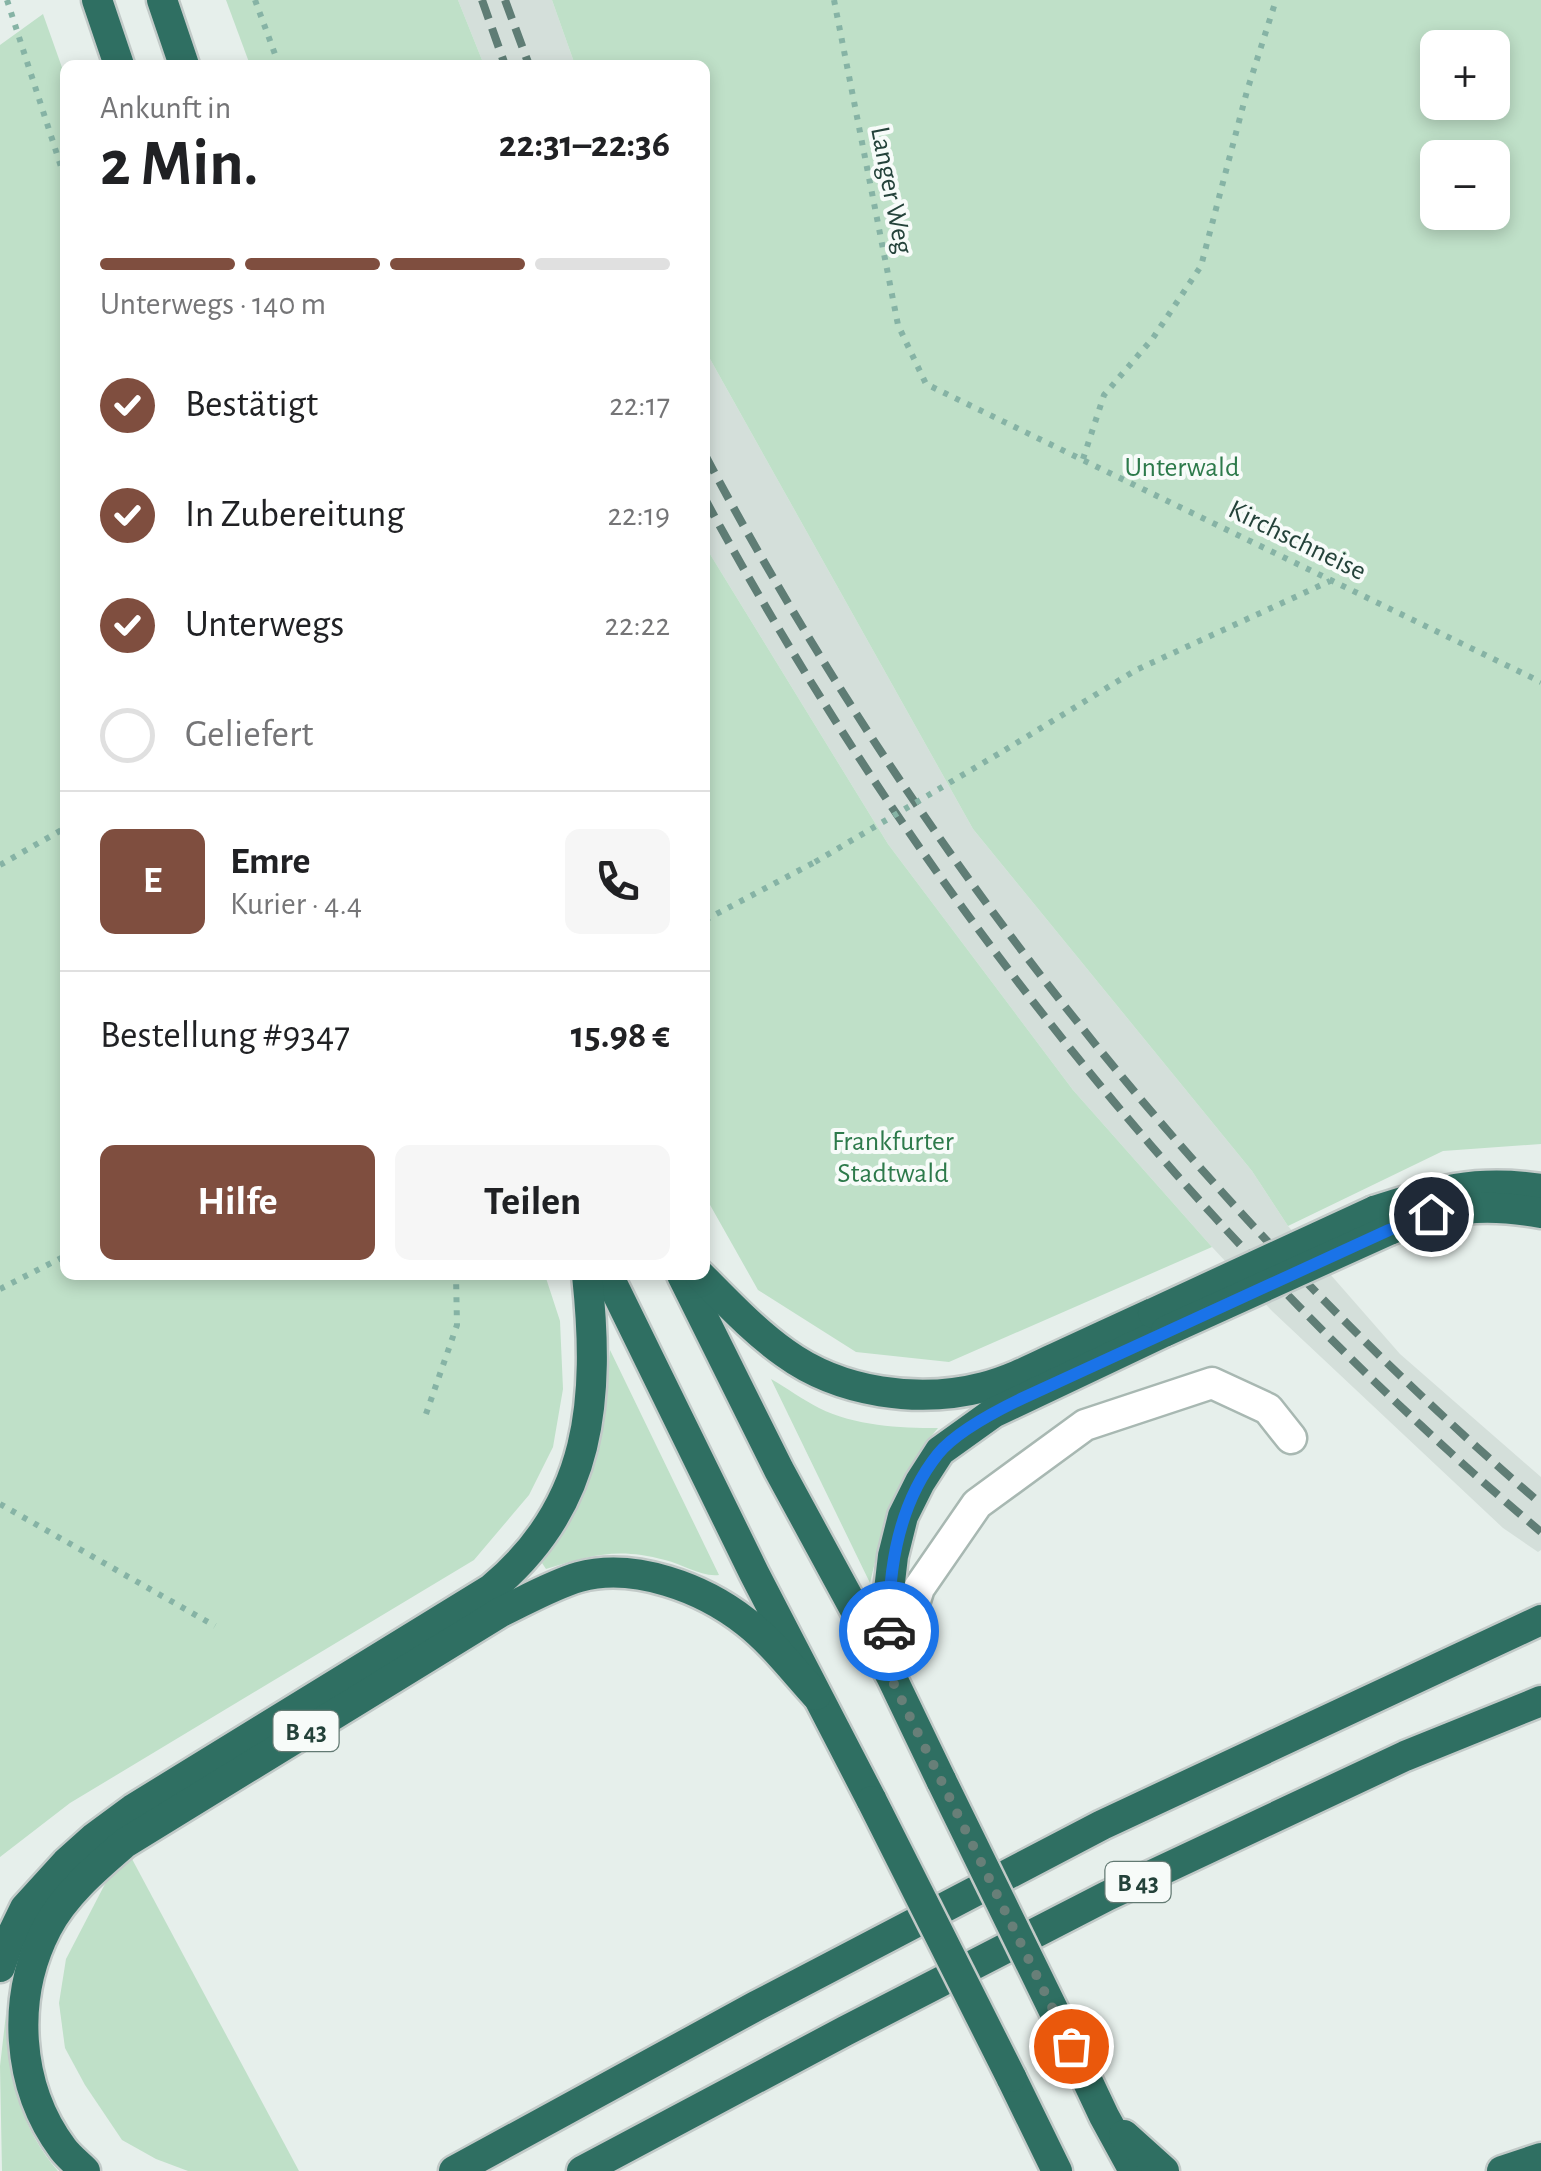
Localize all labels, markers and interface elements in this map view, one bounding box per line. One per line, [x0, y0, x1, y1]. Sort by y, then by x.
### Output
map controls [1420, 30, 1510, 230]
button: + [1420, 30, 1510, 120]
text: Ankunft in [100, 92, 231, 124]
street label: Langer Weg [865, 124, 917, 257]
text: 22:31–22:36 [499, 126, 670, 164]
text: 2 Min. [100, 132, 258, 197]
button: − [1420, 140, 1510, 230]
text: Unterwegs · 140 m [100, 288, 326, 320]
icon: check [100, 378, 155, 433]
text: Bestätigt [185, 386, 318, 424]
text: 22:17 [609, 389, 670, 421]
park label: Unterwald [1124, 454, 1240, 482]
icon: check [100, 488, 155, 543]
street label: Kirchschneise [1224, 495, 1370, 586]
text: In Zubereitung [185, 496, 405, 534]
text: 22:19 [608, 499, 670, 531]
icon: check [100, 598, 155, 653]
text: Unterwegs [185, 606, 344, 644]
text: 22:22 [604, 609, 670, 641]
text: Geliefert [185, 716, 313, 754]
button: phone [565, 829, 670, 934]
text: Emre [230, 843, 311, 881]
text: E [143, 862, 162, 900]
text: Kurier · 4.4 [230, 888, 362, 920]
text: Bestellung #9347 [100, 1017, 350, 1055]
text: 15.98 € [571, 1017, 670, 1055]
park label: Frankfurter Stadtwald [832, 1128, 954, 1188]
button: Hilfe [100, 1145, 375, 1260]
button: Teilen [395, 1145, 670, 1260]
pin [1389, 1172, 1474, 1257]
icon: home [1404, 1187, 1459, 1242]
courier [839, 1581, 939, 1681]
icon: car [862, 1604, 917, 1659]
road number: B 43 [274, 1711, 338, 1751]
road number: B 43 [1106, 1862, 1170, 1902]
pin [1029, 2004, 1114, 2089]
icon: bag [1044, 2019, 1099, 2074]

